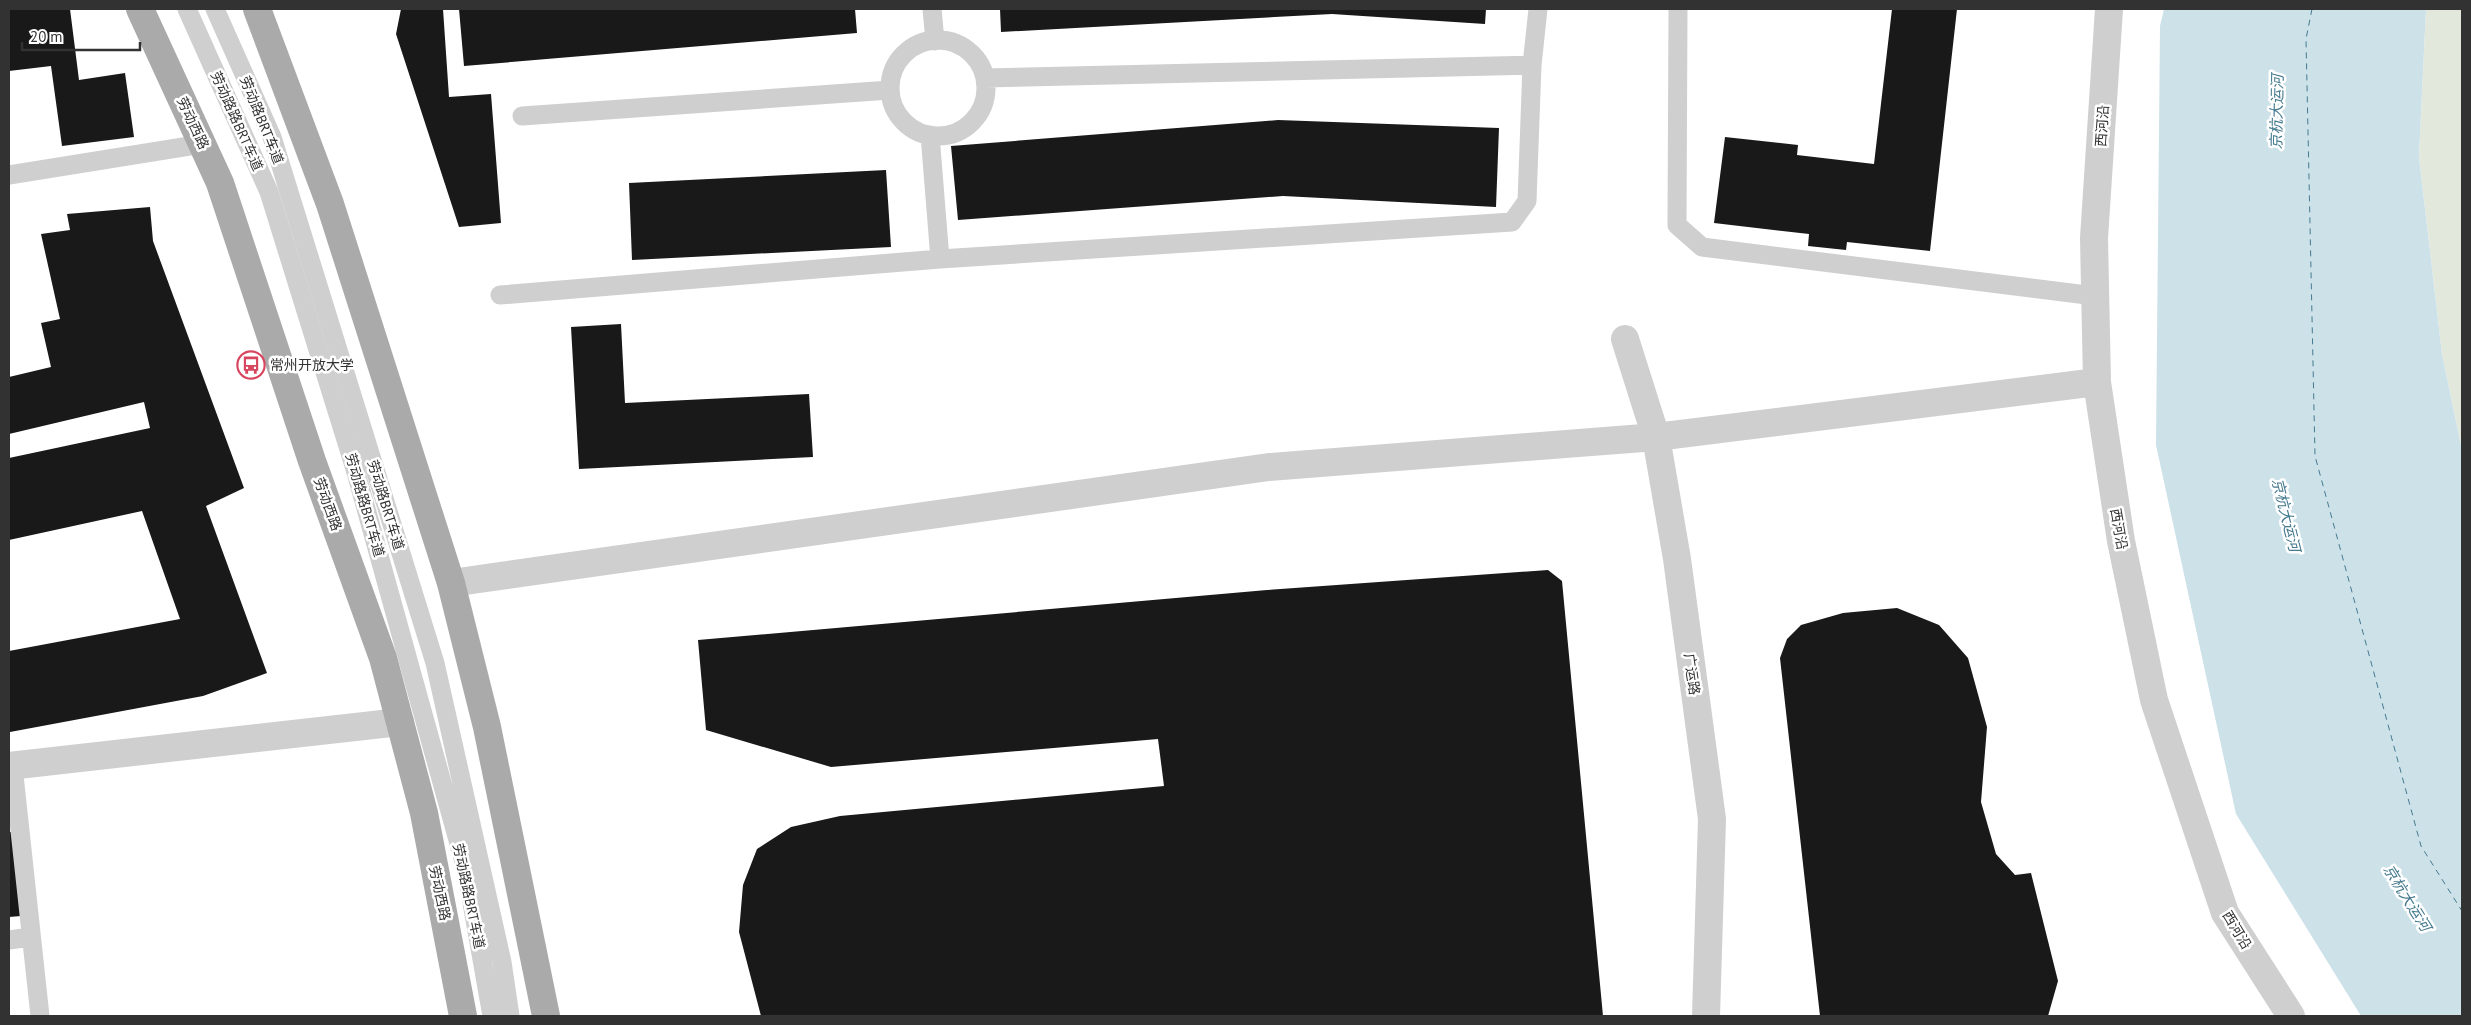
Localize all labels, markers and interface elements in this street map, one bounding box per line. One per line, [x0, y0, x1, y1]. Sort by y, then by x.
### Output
scale bar [22, 20, 140, 52]
text: 20 m [30, 27, 63, 46]
street label: 劳动路路BRT车道 [207, 68, 267, 174]
water label: 京杭大运河 [2266, 71, 2287, 150]
street label: 劳动路BRT车道 [236, 73, 288, 167]
street label: 劳动西路 [173, 94, 213, 152]
street label: 西河沿 [2092, 104, 2112, 148]
bus stop icon: 常州开放大学 [236, 350, 266, 380]
place label: 常州开放大学 [270, 356, 354, 374]
street label: 劳动路路BRT车道 [342, 451, 388, 559]
street label: 劳动路BRT车道 [364, 458, 408, 552]
street label: 劳动西路 [310, 475, 346, 533]
water label: 京杭大运河 [2268, 476, 2305, 556]
street label: 西河沿 [2106, 507, 2132, 551]
street label: 广运路 [1680, 652, 1704, 696]
street label: 劳动路路BRT车道 [449, 842, 489, 950]
water label: 京杭大运河 [2379, 861, 2437, 937]
street label: 劳动西路 [425, 864, 455, 922]
street label: 西河沿 [2218, 907, 2256, 953]

